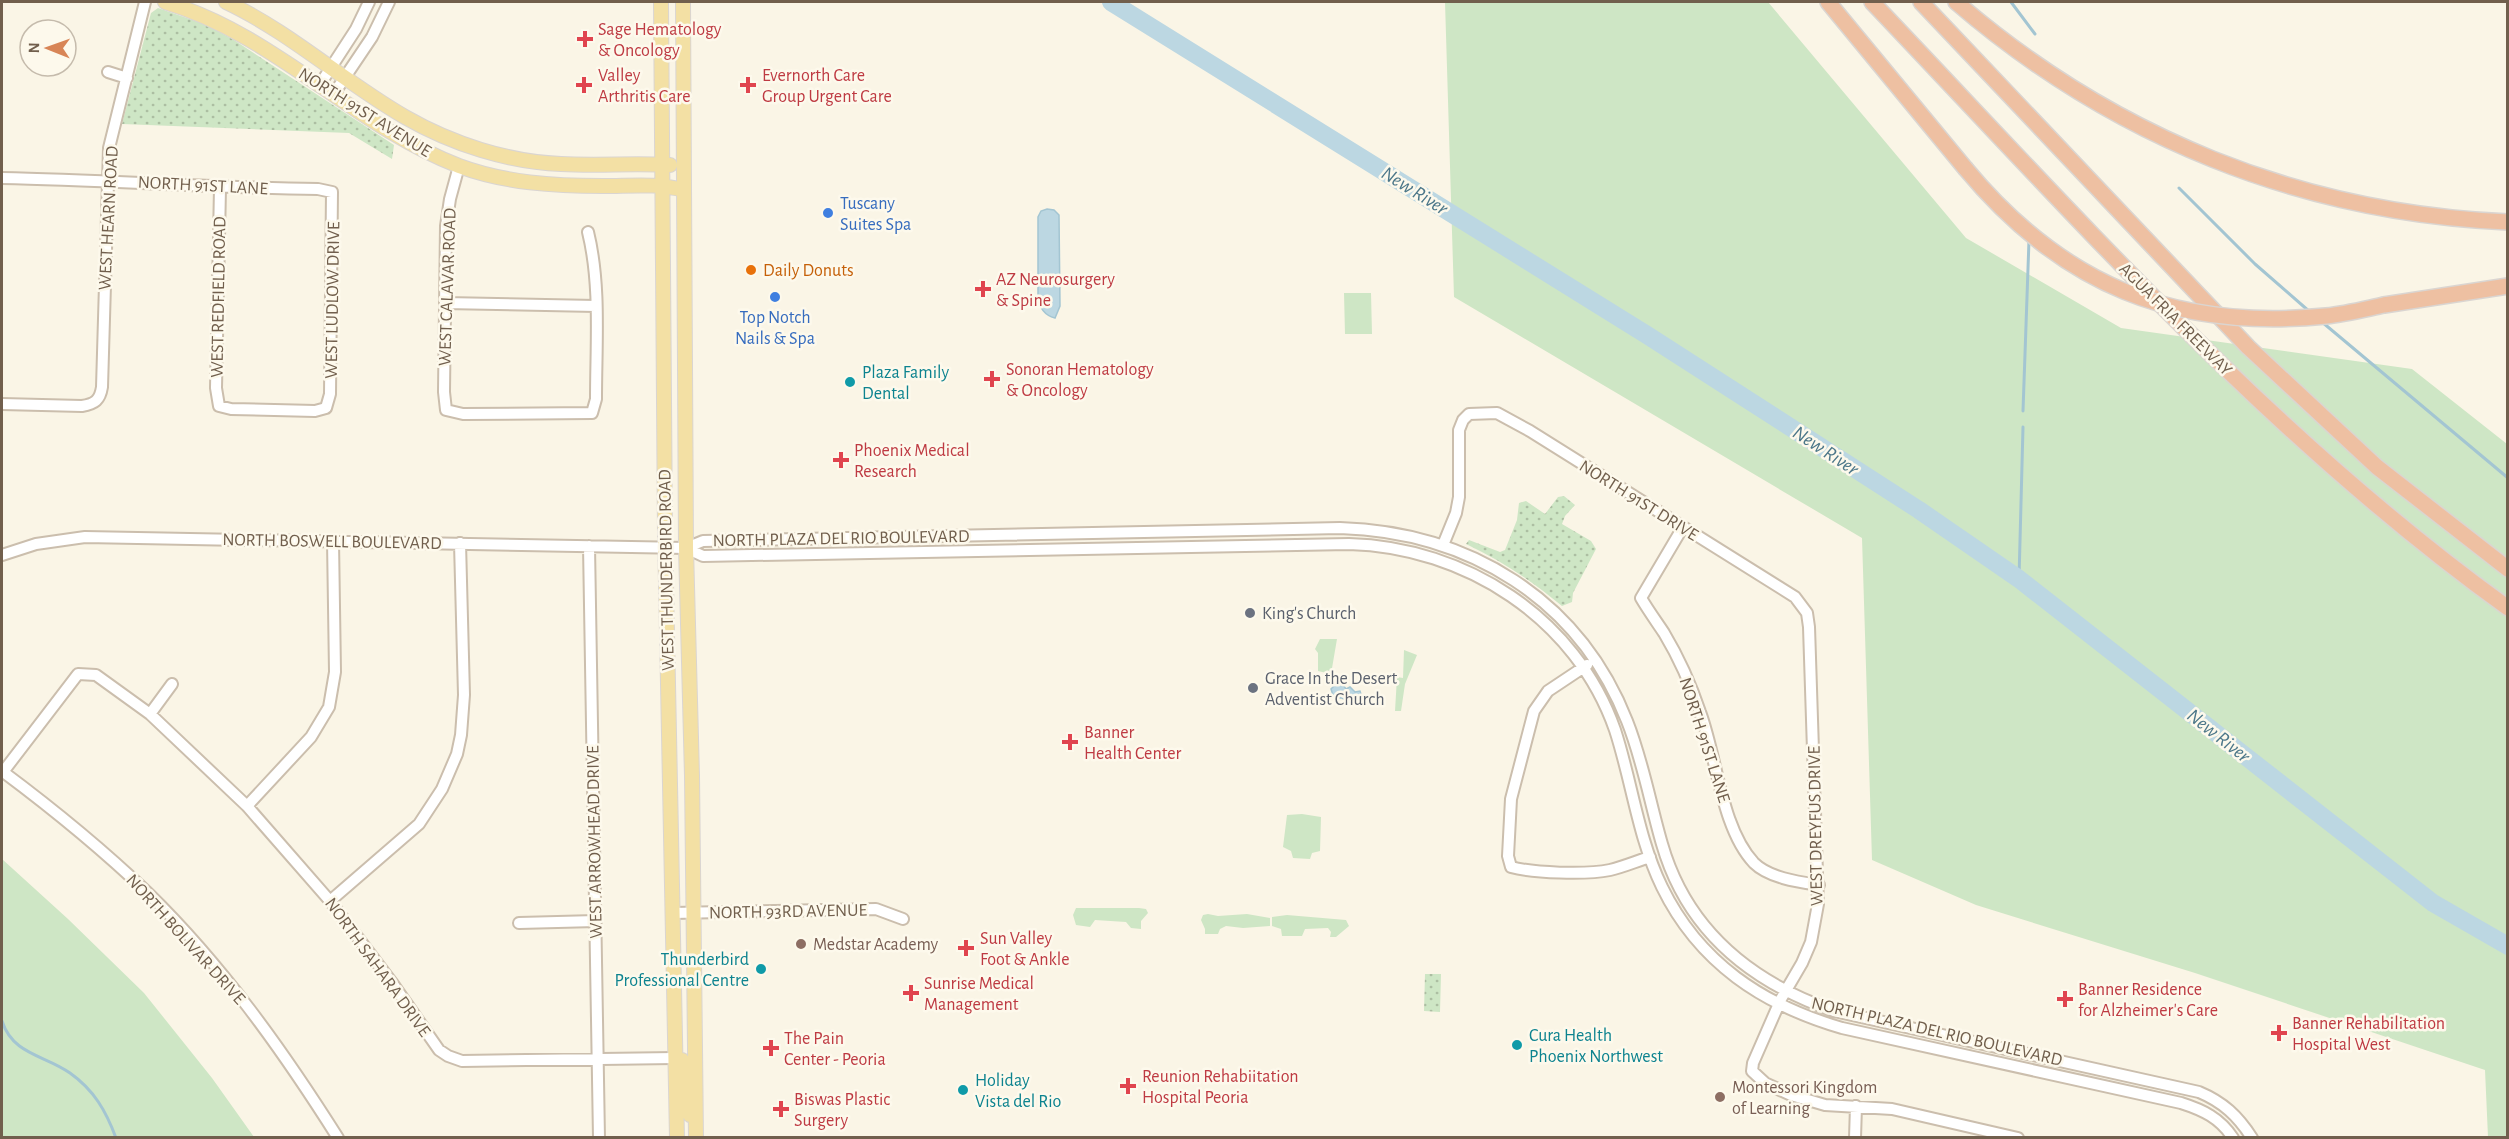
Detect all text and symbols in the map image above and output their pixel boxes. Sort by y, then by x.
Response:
north arrow [18,18,78,78]
place label: Sage Hematology & Oncology [598,21,722,60]
marker: Sage Hematology & Oncology [576,30,594,48]
text: N [26,42,42,53]
street label: NORTH 91ST AVENUE [295,65,434,161]
place label: Valley Arthritis Care [598,67,690,106]
place label: Evernorth Care Group Urgent Care [762,67,892,106]
marker: Valley Arthritis Care [575,76,593,94]
marker: Evernorth Care Group Urgent Care [739,76,757,94]
street label: WEST HEARN ROAD [96,145,122,291]
water label: New River [1378,163,1451,219]
street label: NORTH 91ST LANE [137,174,269,198]
place label: Tuscany Suites Spa [840,195,911,234]
marker: Tuscany Suites Spa [821,206,835,220]
street label: WEST CALAVAR ROAD [436,208,460,366]
street label: WEST REDFIELD ROAD [209,216,229,378]
street label: WEST LUDLOW DRIVE [323,221,343,379]
street label: AGUA FRIA FREEWAY [2115,260,2235,380]
place label: Daily Donuts [763,262,854,280]
marker: Daily Donuts [744,263,758,277]
place label: AZ Neurosurgery & Spine [996,271,1115,310]
marker: AZ Neurosurgery & Spine [974,280,992,298]
marker: Top Notch Nails & Spa [768,290,782,304]
place label: Top Notch Nails & Spa [735,309,815,348]
place label: Sonoran Hematology & Oncology [1006,361,1154,400]
place label: Plaza Family Dental [862,364,949,403]
marker: Sonoran Hematology & Oncology [983,370,1001,388]
marker: Plaza Family Dental [843,375,857,389]
water label: New River [1789,422,1862,480]
place label: Phoenix Medical Research [854,442,970,481]
marker: Phoenix Medical Research [832,451,850,469]
street label: NORTH 91ST DRIVE [1576,457,1701,545]
street label: WEST THUNDERBIRD ROAD [656,469,678,671]
street label: NORTH PLAZA DEL RIO BOULEVARD [712,528,970,550]
street label: NORTH BOSWELL BOULEVARD [222,531,442,553]
place label: King's Church [1262,605,1356,623]
marker: King's Church [1243,606,1257,620]
place label: Grace In the Desert Adventist Church [1265,670,1398,709]
street label: NORTH 91ST LANE [1675,676,1733,805]
marker: Grace In the Desert Adventist Church [1246,681,1260,695]
water label: New River [2183,705,2254,767]
place label: Banner Health Center [1084,724,1181,763]
marker: Banner Health Center [1061,733,1079,751]
street label: WEST ARROWHEAD DRIVE [584,745,606,939]
street label: WEST DREYFUS DRIVE [1806,745,1826,906]
street label: NORTH BOLIVAR DRIVE [122,871,248,1008]
street label: NORTH SAHARA DRIVE [321,895,434,1041]
street label: NORTH 93RD AVENUE [709,902,868,922]
place label: Sun Valley Foot & Ankle [980,930,1069,969]
place label: Medstar Academy [813,936,939,954]
marker: Medstar Academy [794,937,808,951]
marker: Sun Valley Foot & Ankle [957,939,975,957]
place label: Thunderbird Professional Centre [614,951,749,990]
marker: Thunderbird Professional Centre [754,962,768,976]
place label: Sunrise Medical Management [924,975,1034,1014]
place label: Banner Residence for Alzheimer's Care [2078,981,2218,1020]
marker: Sunrise Medical Management [902,984,920,1002]
marker: Banner Residence for Alzheimer's Care [2056,990,2074,1008]
street label: NORTH PLAZA DEL RIO BOULEVARD [1810,994,2064,1070]
place label: Banner Rehabilitation Hospital West [2292,1015,2445,1054]
marker: Banner Rehabilitation Hospital West [2270,1024,2288,1042]
place label: Cura Health Phoenix Northwest [1529,1027,1663,1066]
place label: The Pain Center - Peoria [784,1030,886,1069]
marker: Cura Health Phoenix Northwest [1510,1038,1524,1052]
marker: The Pain Center - Peoria [762,1039,780,1057]
place label: Reunion Rehabiitation Hospital Peoria [1142,1068,1299,1107]
place label: Holiday Vista del Rio [975,1072,1062,1111]
marker: Reunion Rehabiitation Hospital Peoria [1119,1077,1137,1095]
place label: Montessori Kingdom of Learning [1732,1079,1877,1118]
marker: Holiday Vista del Rio [956,1083,970,1097]
marker: Montessori Kingdom of Learning [1713,1090,1727,1104]
place label: Biswas Plastic Surgery [794,1091,890,1130]
marker: Biswas Plastic Surgery [772,1100,790,1118]

